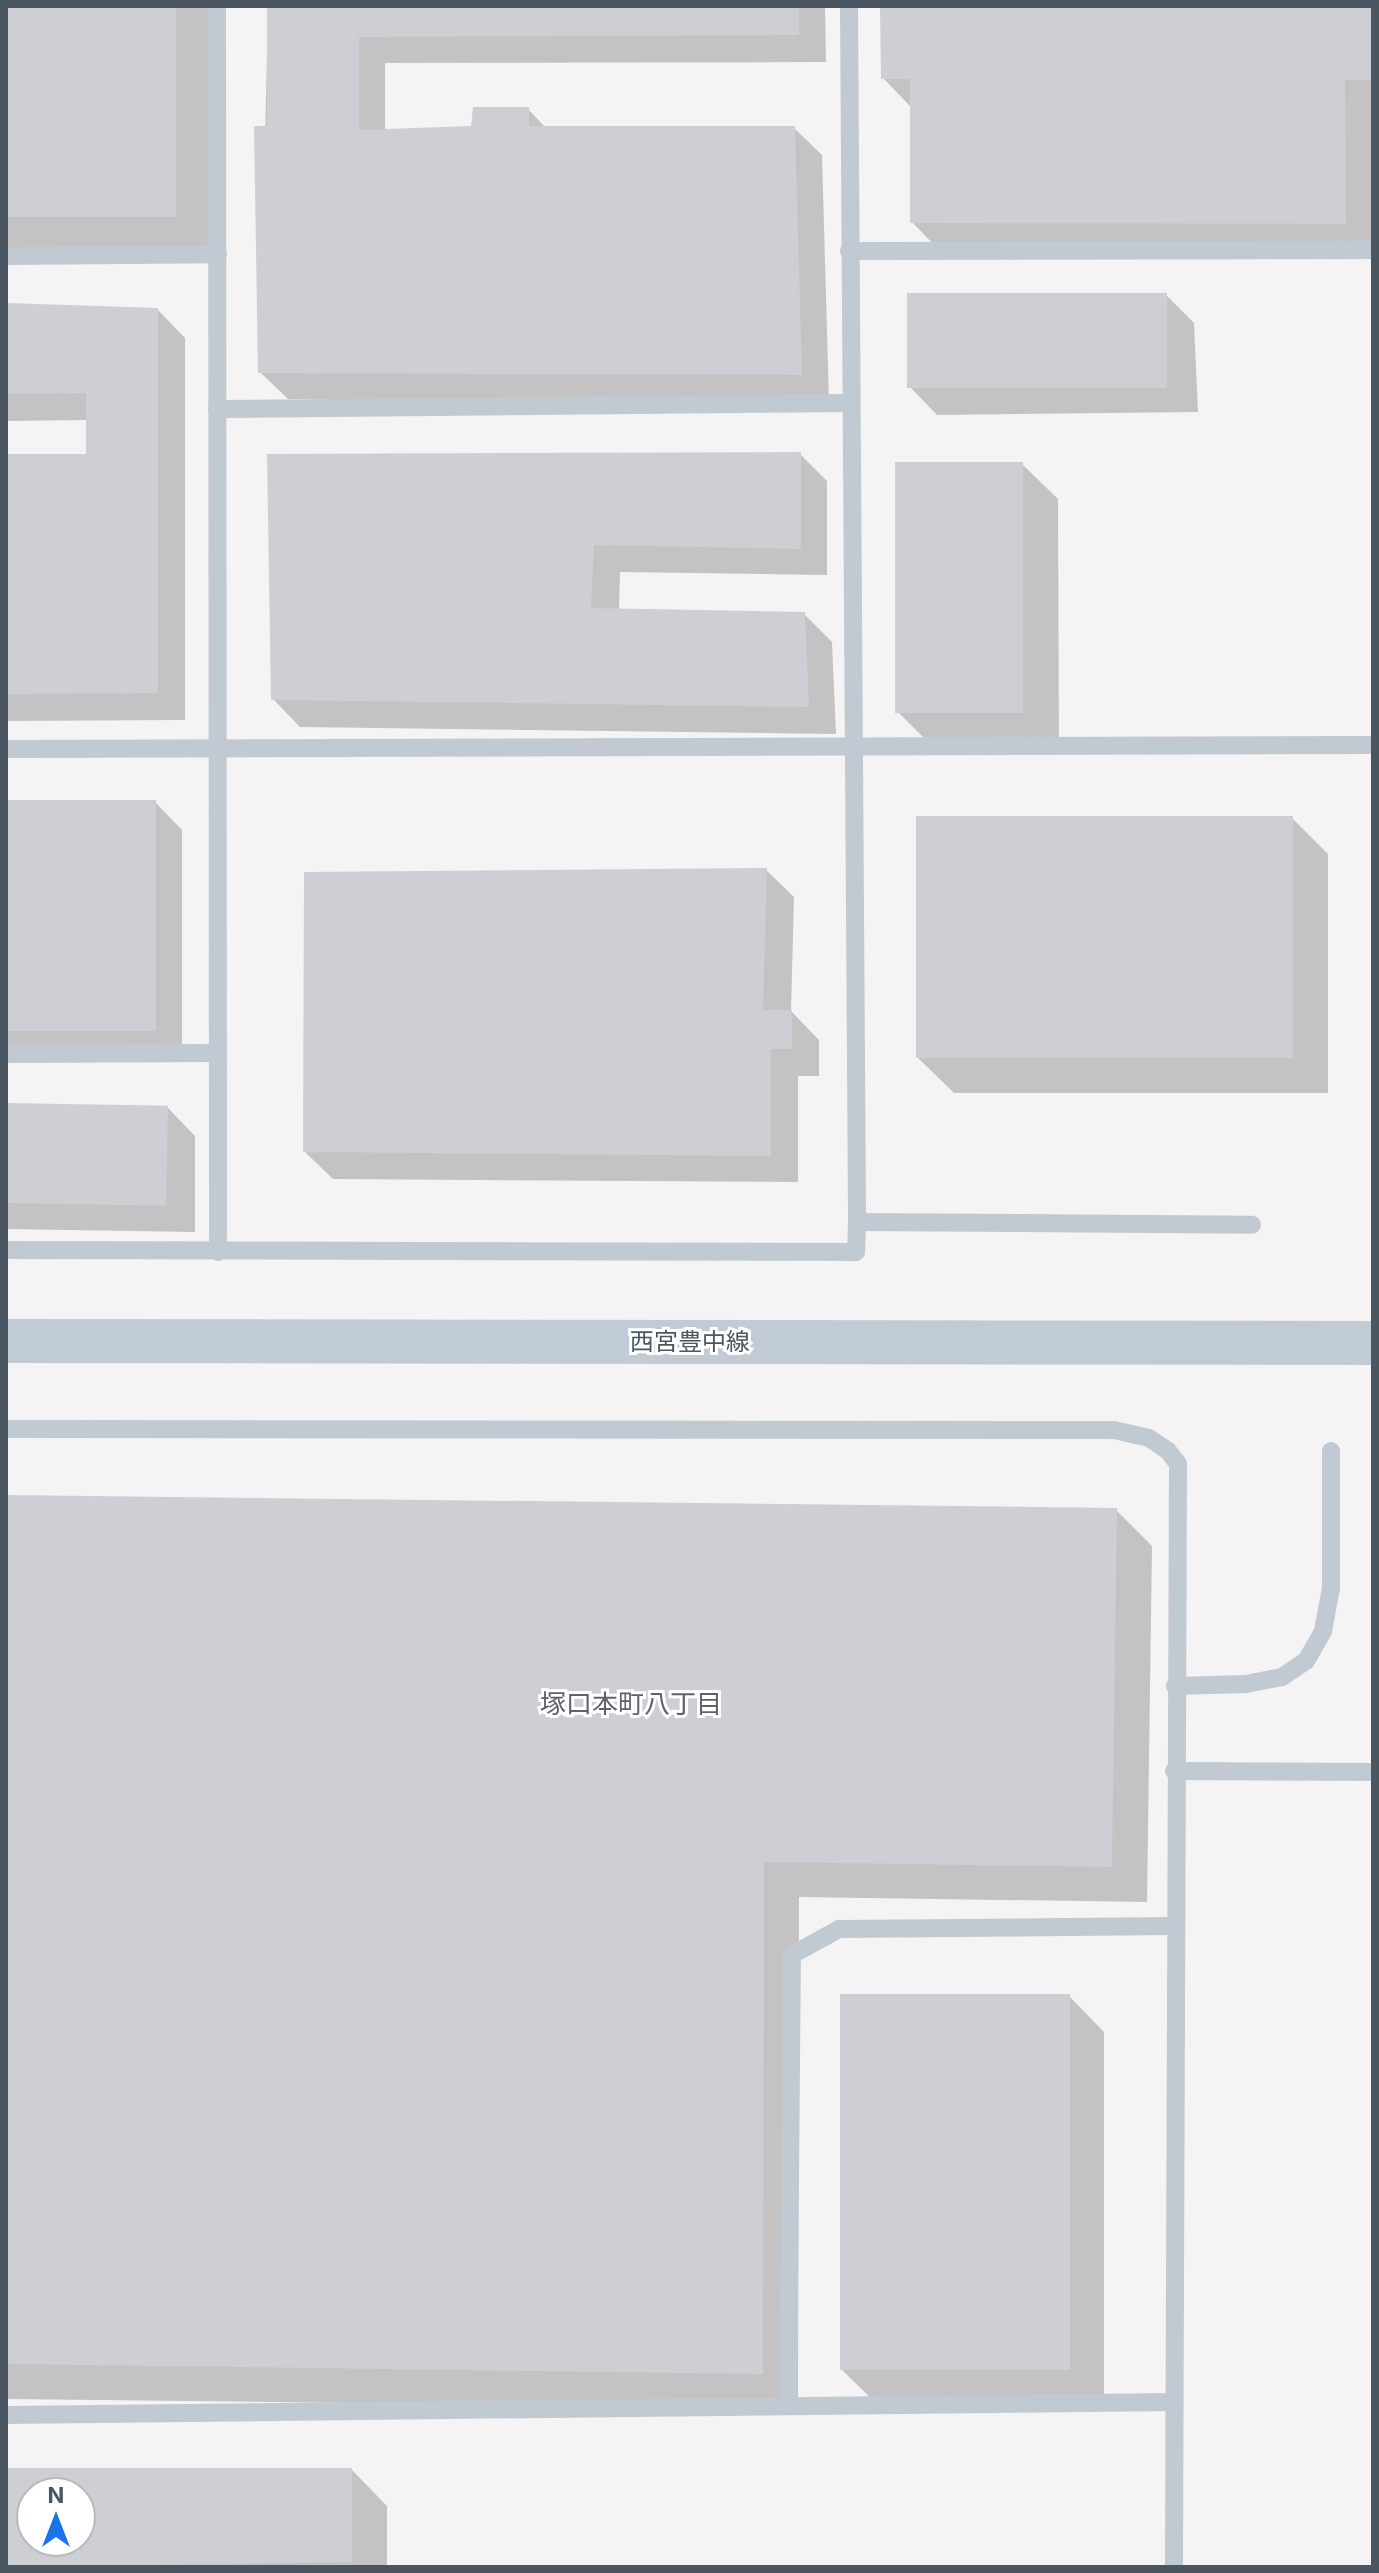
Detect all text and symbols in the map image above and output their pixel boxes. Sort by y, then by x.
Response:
street label: 西宮豊中線 [630,1328,750,1356]
district label: 塚口本町八丁目 [540,1688,722,1720]
north arrow [16,2477,96,2557]
text: N [48,2482,64,2508]

